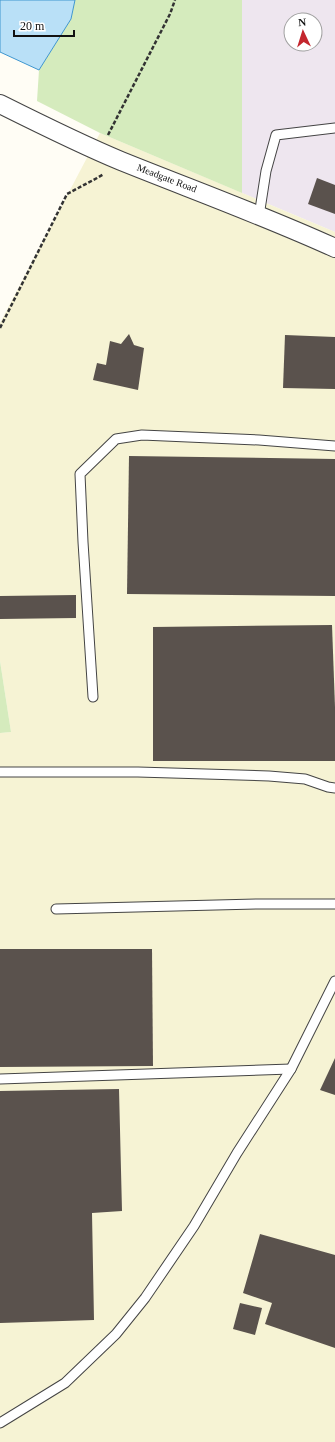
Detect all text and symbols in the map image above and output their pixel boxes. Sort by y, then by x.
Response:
scale bar [14,12,74,38]
north arrow [283,12,323,52]
text: N [298,16,307,28]
text: 20 m [20,19,45,33]
street label: Meadgate Road [136,162,198,194]

